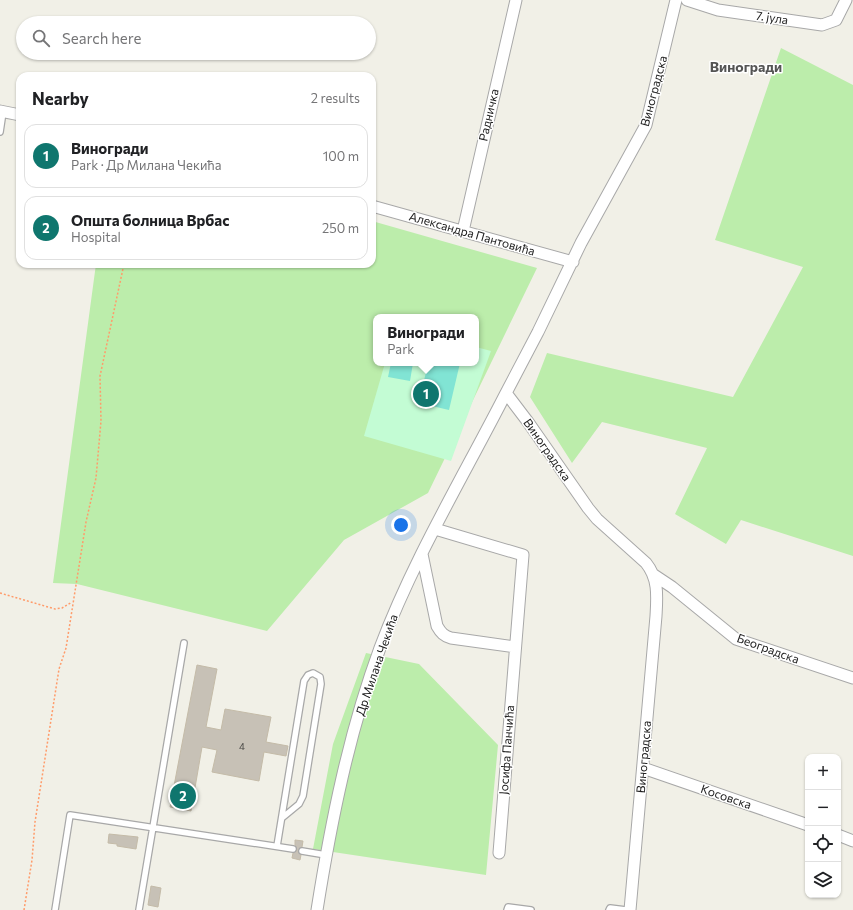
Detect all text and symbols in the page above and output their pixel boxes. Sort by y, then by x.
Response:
street label: 7. јула [755,8,789,26]
search box [16,16,376,60]
icon: search [30,27,52,49]
text: Search here [62,29,141,47]
street label: Виноградска [637,54,669,128]
district label: Виногради [710,58,782,75]
street label: Радничка [475,87,501,142]
text: Nearby [32,88,89,109]
text: 2 results [311,90,360,106]
text: Виногради [71,139,149,157]
text: 1 [43,148,49,164]
text: 100 m [323,148,359,164]
text: Park · Др Милана Чекића [71,157,222,173]
street label: Александра Пантовића [408,208,537,258]
text: Општа болница Врбас [71,211,229,229]
text: 2 [42,220,50,236]
text: 250 m [322,220,359,236]
text: Hospital [71,229,121,245]
popup [373,314,479,366]
text: Виногради [387,323,465,341]
text: Park [387,341,414,357]
pin: 1 [413,379,439,409]
street label: Виноградска [521,416,574,483]
your location [391,515,411,535]
street label: Др Милана Чекића [352,612,400,717]
street label: Београдска [735,630,801,666]
street label: Јосифа Панчића [496,705,517,795]
street label: Виноградска [633,720,653,794]
house number: 4 [239,740,245,752]
map controls [805,754,841,898]
button: + [805,754,841,790]
pin: 2 [170,781,196,811]
street label: Косовска [699,781,754,811]
button: − [805,790,841,826]
button: locate [805,826,841,862]
button: layers [805,862,841,898]

